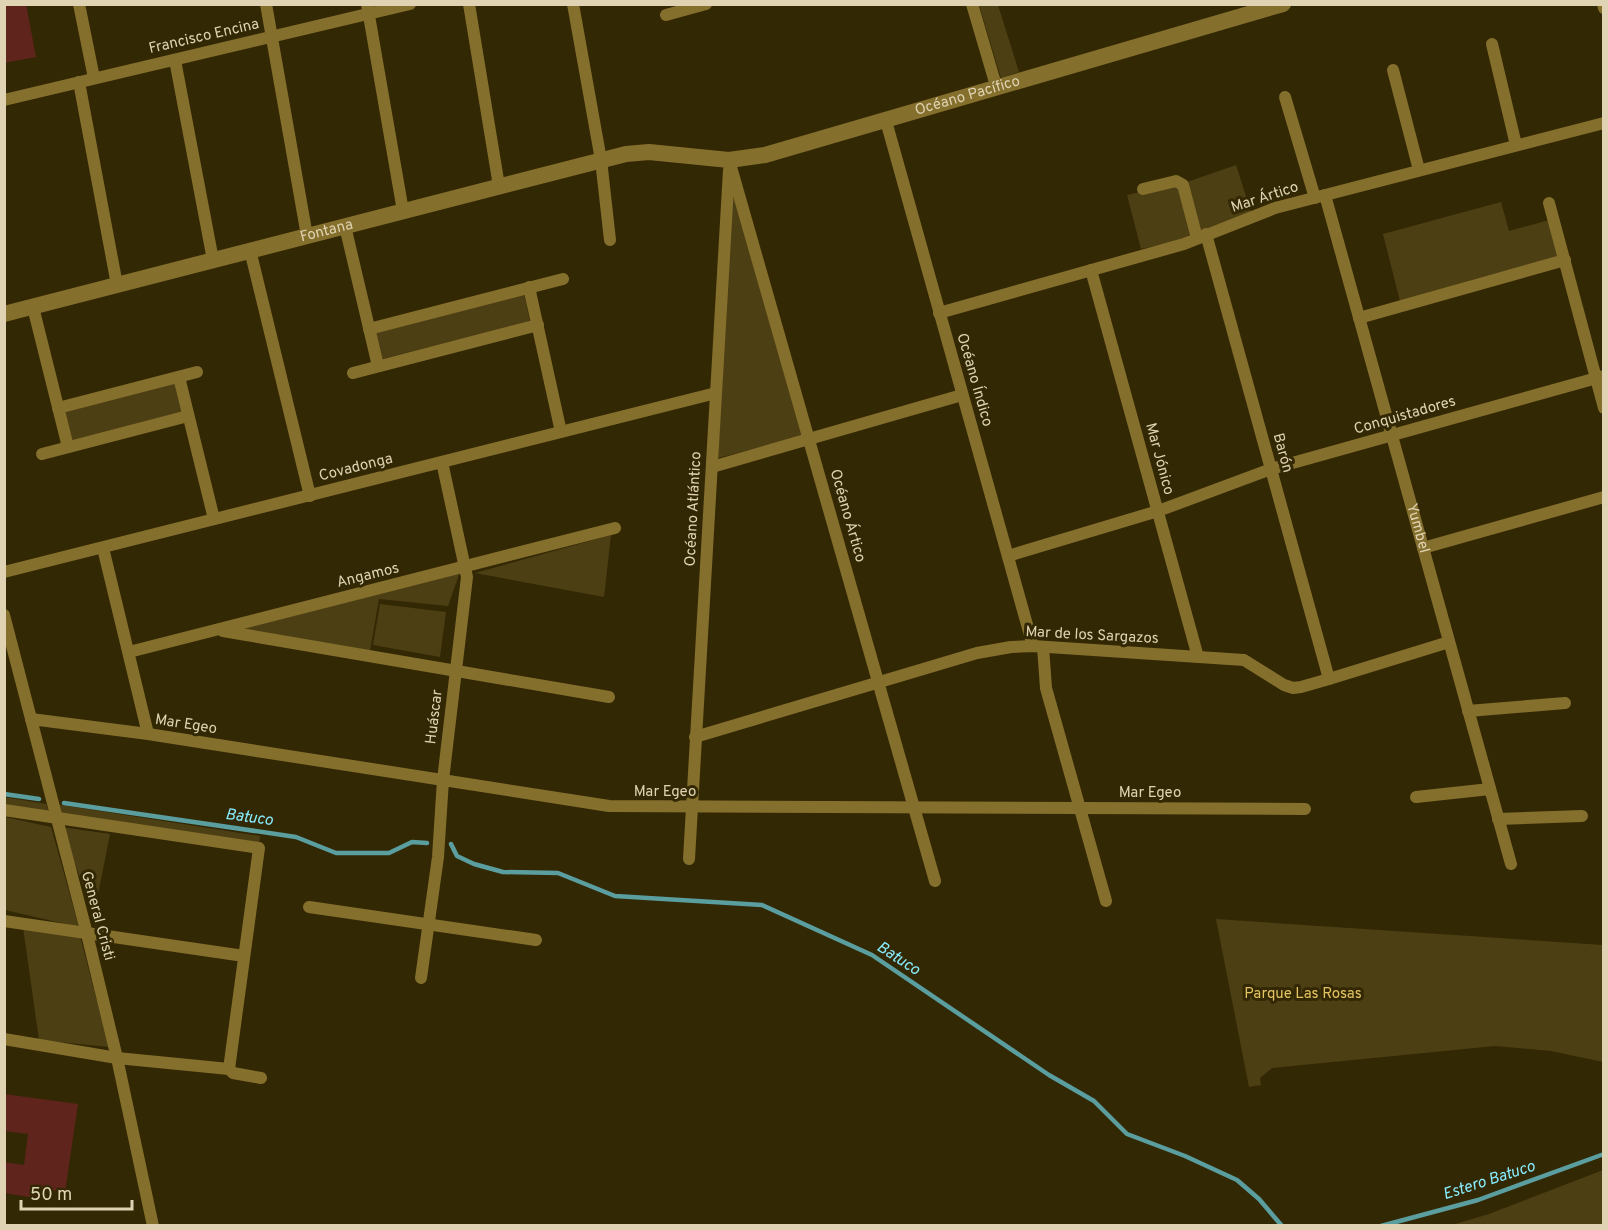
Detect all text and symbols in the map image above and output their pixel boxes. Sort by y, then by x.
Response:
street label: Francisco Encina [147,15,261,59]
street label: Océano Pacífico [913,72,1022,120]
street label: Mar Ártico [1229,177,1301,218]
street label: Fontana [298,215,355,247]
street label: Océano Índico [952,331,997,429]
street label: Conquistadores [1352,392,1458,440]
street label: Mar Jónico [1140,421,1178,497]
street label: Barón [1268,431,1296,475]
street label: Covadonga [317,450,395,486]
street label: Océano Atlántico [682,451,706,567]
street label: Océano Ártico [825,467,870,565]
street label: Yumbel [1402,501,1434,555]
street label: Angamos [335,559,401,593]
street label: Mar de los Sargazos [1025,623,1159,649]
street label: Huáscar [422,688,448,745]
street label: Mar Egeo [154,711,218,739]
street label: Mar Egeo [634,783,696,802]
street label: Mar Egeo [1119,784,1181,803]
water label: Batuco [224,805,275,831]
street label: General Cristi [76,869,118,963]
water label: Batuco [872,938,924,981]
park label: Parque Las Rosas [1244,985,1362,1004]
water label: Estero Batuco [1440,1157,1538,1205]
scale bar [21,1173,132,1211]
text: 50 m [30,1184,72,1207]

